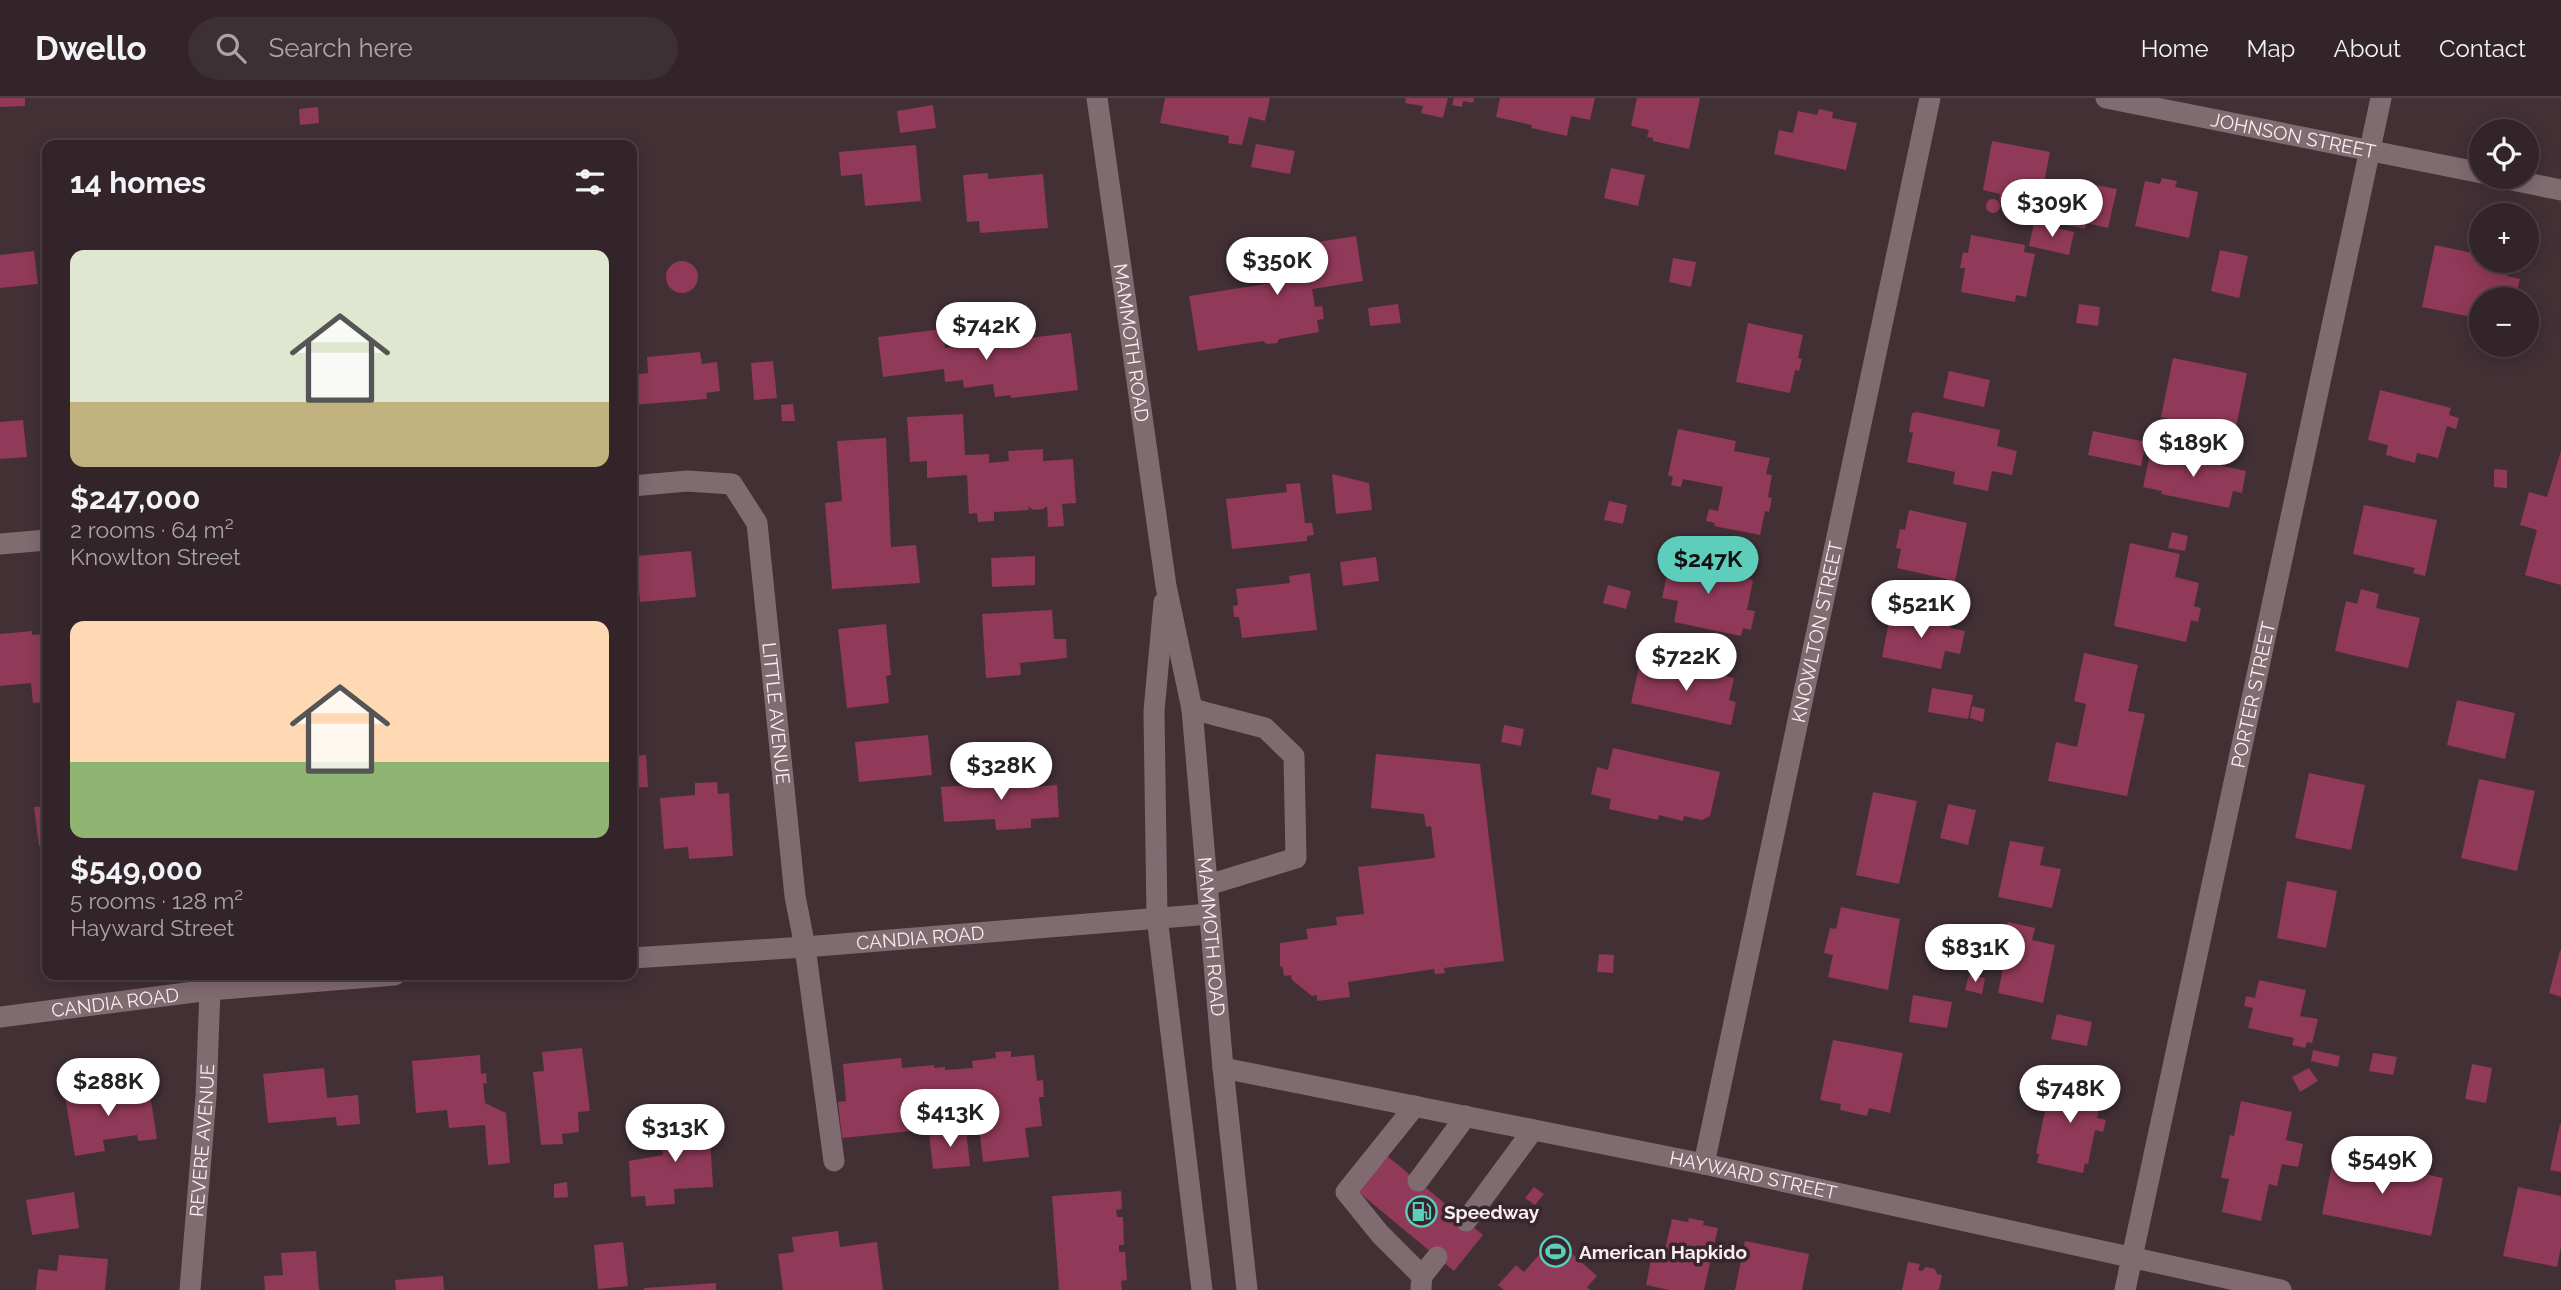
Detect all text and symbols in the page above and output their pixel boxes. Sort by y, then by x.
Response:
search box [188,17,678,80]
text: Dwello [35,29,146,68]
icon: search [212,29,250,67]
text: Search here [268,33,413,63]
text: Home [2141,34,2209,63]
text: Map [2247,34,2295,63]
text: About [2333,34,2401,63]
text: Contact [2439,34,2526,63]
street label: JOHNSON STREET [2209,108,2378,163]
map controls [2469,119,2539,357]
button: locate [2469,119,2539,189]
icon: filters [571,163,609,201]
text: 14 homes [70,165,206,200]
pin: $309K [2003,180,2101,239]
text: $309K [2017,188,2087,215]
button: + [2469,203,2539,273]
pin: $350K [1228,238,1326,297]
text: $350K [1242,246,1312,273]
street label: MAMMOTH ROAD [1110,262,1154,423]
button: − [2469,287,2539,357]
icon: home [277,295,403,421]
pin: $742K [937,302,1035,362]
text: $742K [952,311,1020,338]
pin: $189K [2144,420,2242,479]
text: $189K [2159,428,2227,455]
text: $247,000 [70,481,200,516]
text: 2 rooms · 64 m² [70,516,234,543]
pin: $247K [1659,536,1757,596]
street label: KNOWLTON STREET [1787,539,1847,724]
text: Knowlton Street [70,543,241,570]
text: $247K [1674,545,1742,572]
pin: $521K [1872,580,1970,640]
text: $521K [1887,589,1955,616]
street label: PORTER STREET [2226,619,2279,770]
pin: $722K [1637,634,1735,693]
street label: LITTLE AVENUE [758,641,795,785]
text: $722K [1652,642,1720,669]
icon: home [277,666,403,792]
pin: $328K [952,742,1050,802]
text: $328K [966,751,1036,778]
text: $549,000 [70,852,203,887]
street label: MAMMOTH ROAD [1194,856,1229,1017]
text: 5 rooms · 128 m² [70,887,243,914]
text: Hayward Street [70,914,234,941]
street label: CANDIA ROAD [855,921,985,954]
pin: $831K [1926,924,2024,984]
text: $831K [1941,933,2009,960]
street label: CANDIA ROAD [50,983,180,1021]
pin: $288K [59,1058,157,1118]
street label: REVERE AVENUE [185,1063,218,1218]
pin: $748K [2021,1066,2119,1125]
text: $288K [73,1067,143,1094]
text: $748K [2035,1074,2105,1101]
pin: $413K [901,1090,999,1149]
text: $413K [916,1098,984,1125]
pin: $313K [626,1104,724,1164]
text: $313K [642,1113,708,1140]
pin: $549K [2333,1136,2431,1196]
text: $549K [2347,1145,2417,1172]
street label: HAYWARD STREET [1668,1146,1839,1204]
fuel station icon: Speedway [1404,1195,1438,1229]
place label: Speedway [1444,1201,1540,1223]
sports icon: American Hapkido [1539,1235,1573,1269]
place label: American Hapkido [1579,1241,1747,1263]

